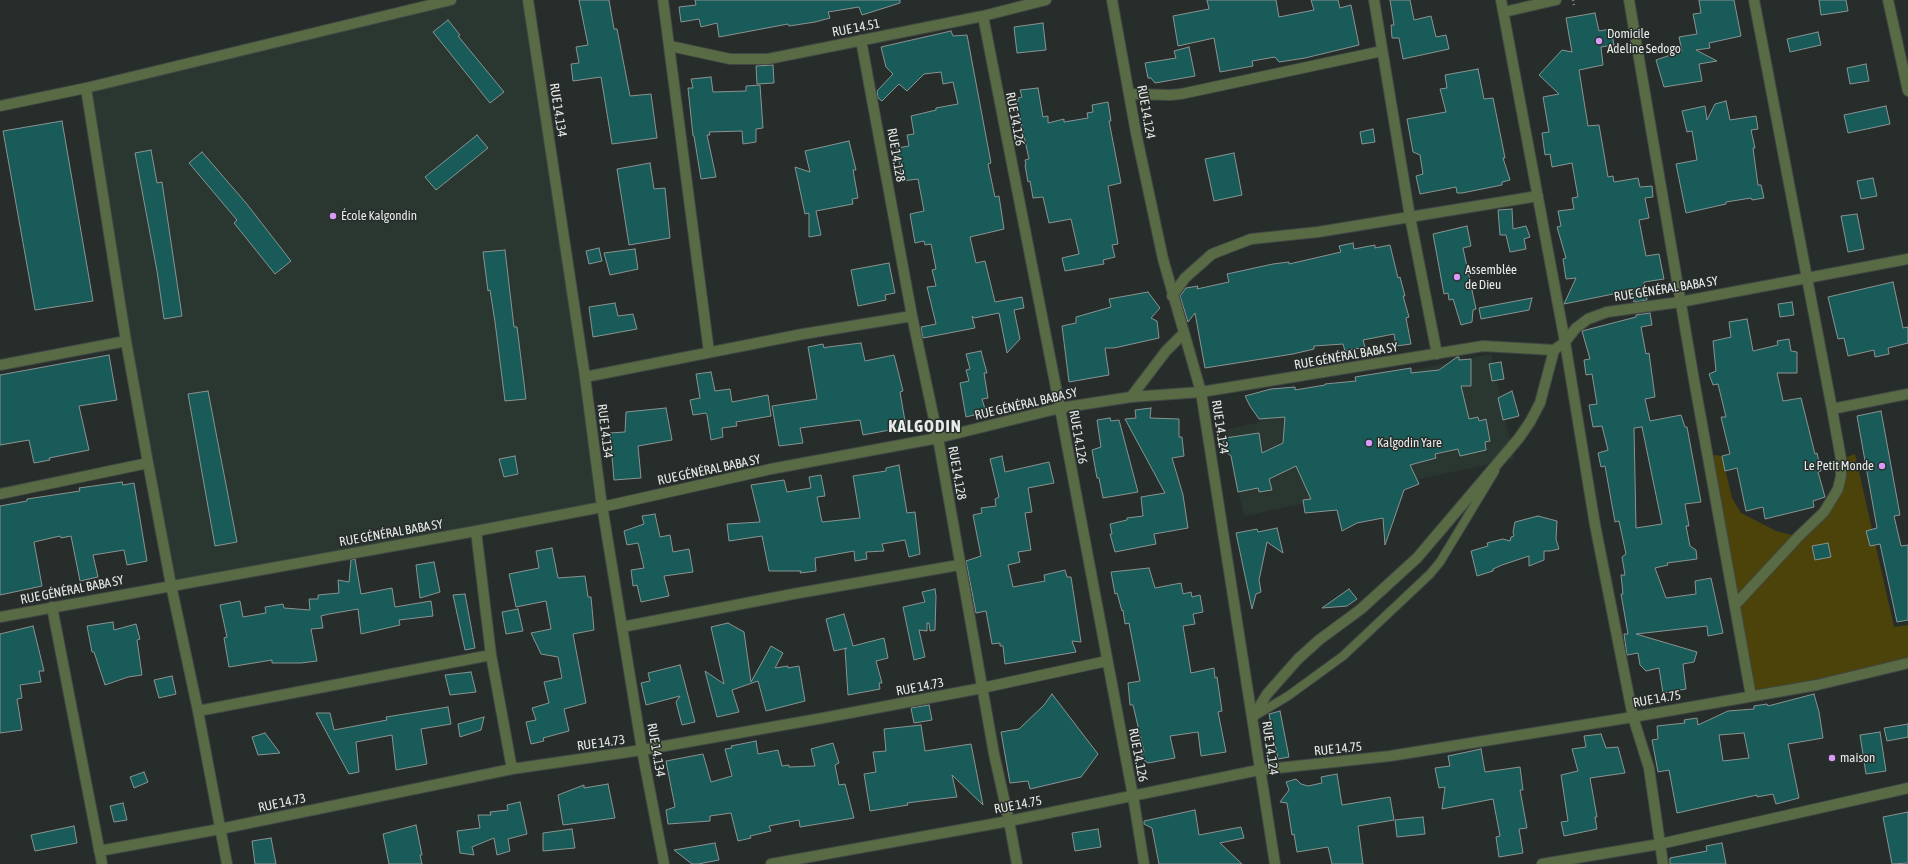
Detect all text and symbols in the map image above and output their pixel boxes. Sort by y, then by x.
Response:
street label: RUE 14.51 [831,16,881,40]
place label: Domicile Adeline Sedogo [1607,26,1681,57]
marker: Domicile Adeline Sedogo [1594,36,1604,46]
street label: RUE 14.134 [546,82,570,138]
street label: RUE 14.124 [1134,84,1158,140]
street label: RUE 14.126 [1002,91,1028,147]
street label: RUE 14.128 [884,127,908,183]
place label: École Kalgondin [341,208,417,224]
marker: École Kalgondin [328,211,338,221]
place label: Assemblée de Dieu [1465,262,1517,293]
marker: Assemblée de Dieu [1452,272,1462,282]
street label: RUE GÉNÉRAL BABA SY [1613,273,1719,305]
street label: RUE GÉNÉRAL BABA SY [1293,339,1399,373]
street label: RUE GÉNÉRAL BABA SY [973,385,1079,423]
street label: RUE 14.124 [1208,399,1232,455]
street label: RUE 14.134 [594,403,616,459]
street label: RUE 14.126 [1066,409,1090,465]
district label: KALGODIN [888,417,962,437]
place label: Kalgodin Yare [1377,435,1442,451]
marker: Kalgodin Yare [1364,438,1374,448]
street label: RUE 14.128 [945,445,969,501]
street label: RUE GÉNÉRAL BABA SY [656,451,762,489]
place label: Le Petit Monde [1804,458,1874,474]
marker: Le Petit Monde [1877,461,1887,471]
street label: RUE GÉNÉRAL BABA SY [338,516,444,550]
street label: RUE GÉNÉRAL BABA SY [19,572,125,608]
street label: RUE 14.73 [895,675,945,699]
street label: RUE 14.75 [1632,687,1682,711]
street label: RUE 14.124 [1258,720,1282,776]
street label: RUE 14.134 [644,722,668,778]
street label: RUE 14.126 [1125,727,1151,783]
street label: RUE 14.73 [576,732,626,754]
street label: RUE 14.75 [1313,739,1363,759]
place label: maison [1840,750,1875,766]
marker: maison [1827,753,1837,763]
street label: RUE 14.73 [257,790,307,816]
street label: RUE 14.75 [993,793,1043,817]

